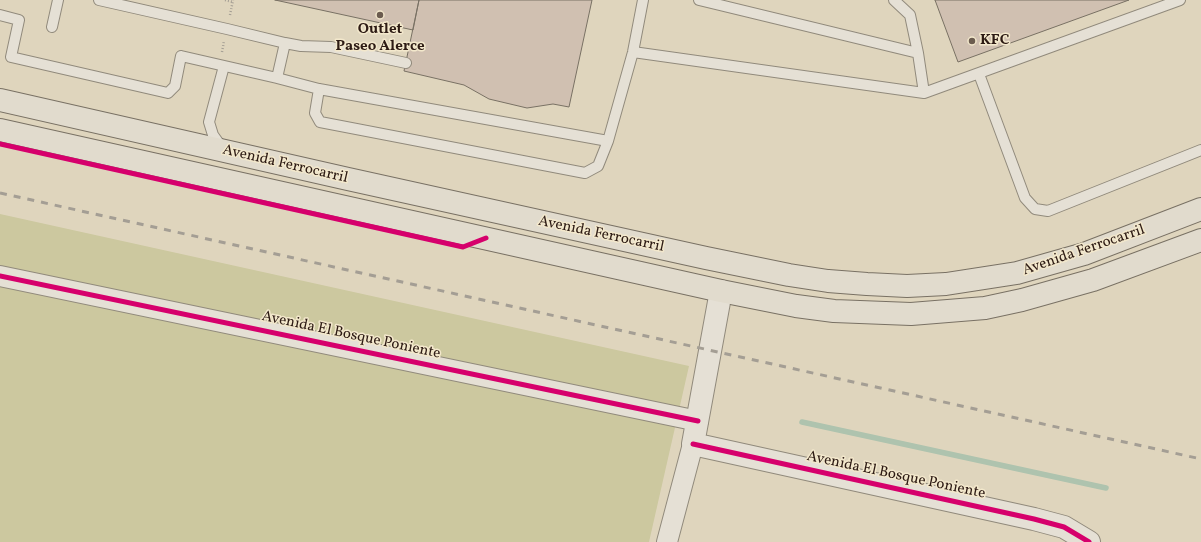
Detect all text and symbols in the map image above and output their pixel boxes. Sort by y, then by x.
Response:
marker: Outlet Paseo Alerce [375,10,385,20]
place label: Outlet Paseo Alerce [335,21,425,56]
place label: KFC [980,32,1009,50]
marker: KFC [967,36,977,46]
street label: Avenida Ferrocarril [221,142,349,188]
street label: Avenida Ferrocarril [537,213,665,257]
street label: Avenida Ferrocarril [1021,222,1147,280]
street label: Avenida El Bosque Poniente [260,308,442,364]
street label: Avenida El Bosque Poniente [805,448,987,504]

